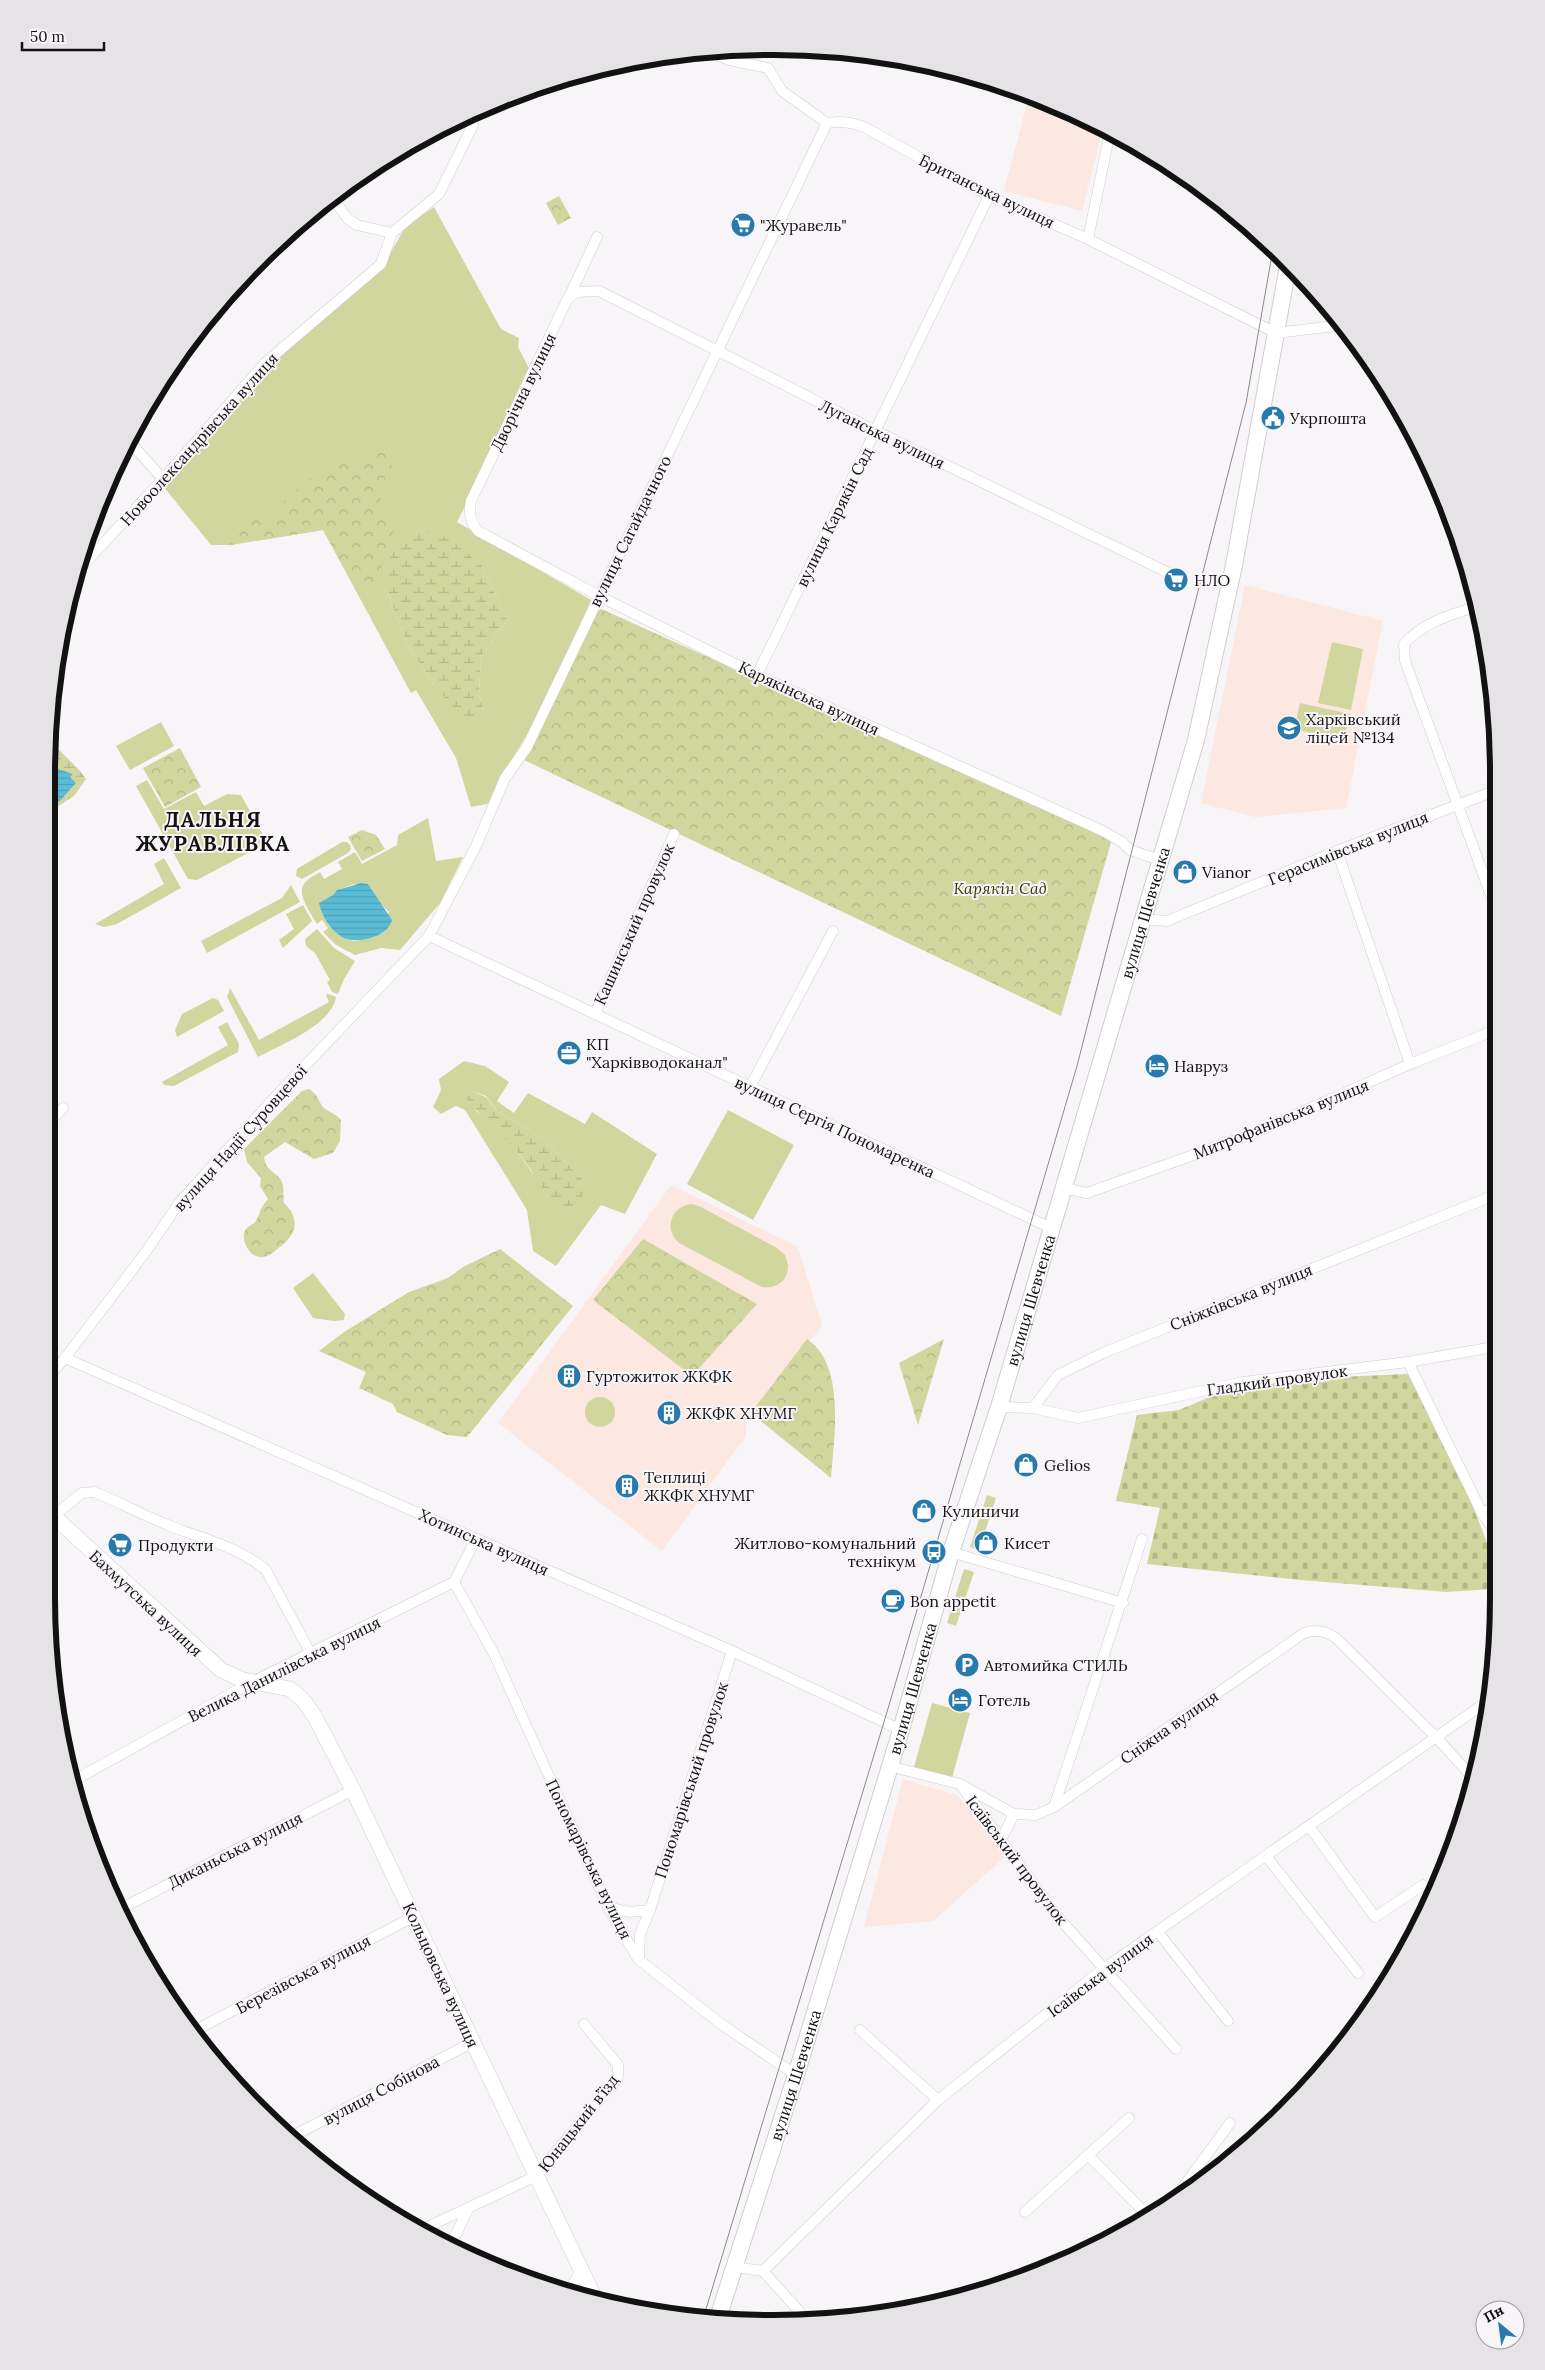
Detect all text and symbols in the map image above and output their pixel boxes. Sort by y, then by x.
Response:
scale bar [22,20,105,52]
text: 50 m [30,27,65,46]
street label: Британська вулиця [916,150,1058,232]
supermarket icon: "Журавель" [730,212,756,238]
place label: "Журавель" [760,215,847,235]
street label: Дворічна вулиця [486,330,560,454]
street label: Новоолександрівська вулиця [116,348,282,530]
street label: Луганська вулиця [816,395,948,473]
public building icon: Укрпошта [1260,405,1286,431]
place label: Укрпошта [1289,408,1367,428]
street label: вулиця Карякін Сад [792,444,877,590]
street label: вулиця Сагайдачного [585,452,675,610]
supermarket icon: НЛО [1163,567,1189,593]
place label: НЛО [1194,570,1230,590]
street label: Карякінська вулиця [735,657,883,739]
place label: Харківський ліцей №134 [1306,709,1401,747]
school or university icon: Харківський ліцей №134 [1276,715,1302,741]
district label: ДАЛЬНЯ ЖУРАВЛІВКА [136,806,290,857]
street label: Герасимівська вулиця [1265,807,1431,889]
street label: Кашинський провулок [589,840,679,1008]
street label: вулиця Шевченка [1116,845,1174,981]
shop icon: Vianor [1172,859,1198,885]
place label: Vianor [1201,862,1251,882]
park label: Карякін Сад [953,878,1047,898]
place label: КП "Харківводоканал" [586,1034,728,1072]
office icon: КП "Харківводоканал" [556,1040,582,1066]
hotel icon: Навруз [1144,1053,1170,1079]
place label: Навруз [1174,1056,1228,1076]
street label: вулиця Надії Суровцевої [169,1060,311,1215]
street label: вулиця Сергія Пономаренка [732,1072,938,1182]
street label: Митрофанівська вулиця [1190,1075,1372,1163]
street label: вулиця Шевченка [1002,1232,1059,1368]
street label: Сніжківська вулиця [1167,1259,1315,1335]
street label: Гладкий провулок [1205,1360,1349,1400]
building icon: Гуртожиток ЖКФК [556,1363,582,1389]
place label: Гуртожиток ЖКФК [586,1366,732,1386]
building icon: ЖКФК ХНУМГ [656,1400,682,1426]
place label: ЖКФК ХНУМГ [686,1403,796,1423]
shop icon: Gelios [1013,1452,1039,1478]
place label: Gelios [1044,1455,1090,1475]
place label: Теплиці ЖКФК ХНУМГ [644,1467,754,1505]
building icon: Теплиці ЖКФК ХНУМГ [614,1473,640,1499]
shop icon: Кулиничи [911,1498,937,1524]
place label: Кулиничи [942,1501,1019,1521]
street label: Хотинська вулиця [416,1504,552,1580]
shop icon: Кисет [973,1530,999,1556]
supermarket icon: Продукти [107,1532,133,1558]
place label: Житлово-комунальний технікум [734,1533,916,1571]
place label: Кисет [1004,1533,1050,1553]
place label: Продукти [138,1535,214,1555]
bus stop icon: Житлово-комунальний технікум [921,1539,947,1565]
street label: Бахмутська вулиця [85,1545,207,1661]
cafe icon: Bon appetit [880,1588,906,1614]
place label: Bon appetit [910,1591,997,1611]
street label: Велика Данилівська вулиця [184,1612,384,1726]
street label: вулиця Шевченка [884,1620,941,1757]
parking icon: Автомийка СТИЛЬ [954,1652,980,1678]
place label: Автомийка СТИЛЬ [983,1655,1128,1675]
street label: Пономарівський провулок [650,1679,732,1881]
street label: Сніжна вулиця [1116,1686,1222,1768]
hotel icon: Готель [947,1687,973,1713]
place label: Готель [978,1690,1030,1710]
street label: Пономарівська вулиця [542,1776,636,1942]
street label: Ісаївський провулок [962,1791,1072,1929]
street label: Диканьська вулиця [164,1807,306,1893]
street label: Кольцовська вулиця [399,1899,483,2051]
street label: Ісаївська вулиця [1043,1929,1157,2021]
street label: Березівська вулиця [232,1930,374,2018]
street label: вулиця Шевченка [766,2007,825,2143]
street label: вулиця Собінова [320,2051,442,2129]
street label: Юнацький в’їзд [534,2070,623,2176]
north arrow [1475,2300,1525,2350]
text: Пн [1480,2301,1507,2326]

